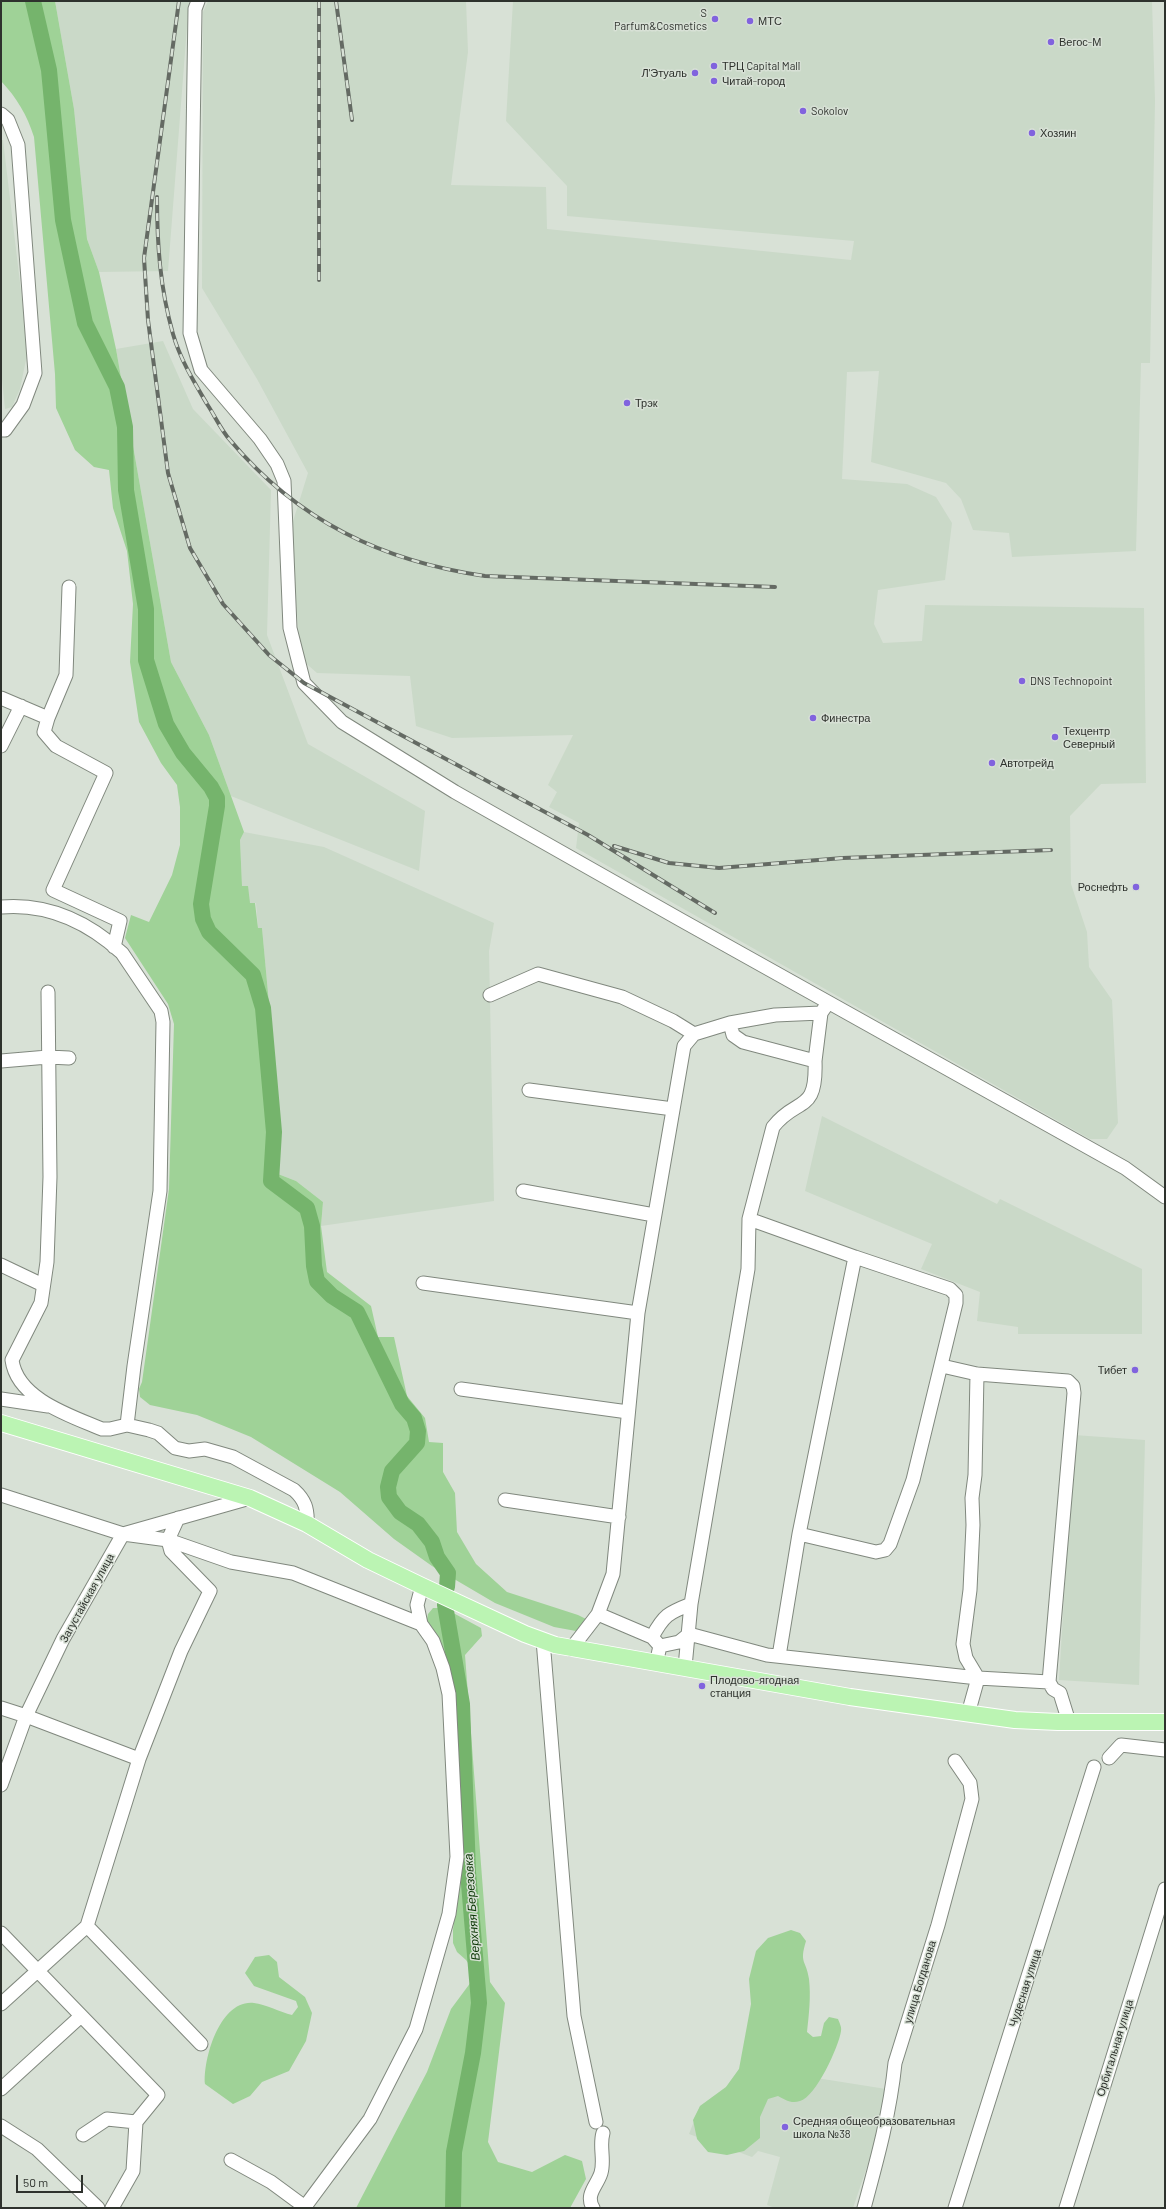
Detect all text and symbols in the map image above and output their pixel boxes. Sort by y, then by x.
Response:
place label: S Parfum&Cosmetics [614,6,707,32]
marker: S Parfum&Cosmetics [710,14,720,24]
place label: МТС [758,14,782,28]
marker: МТС [745,16,755,26]
place label: Вегос-М [1059,35,1101,49]
marker: Вегос-М [1046,37,1056,47]
place label: ТРЦ Capital Mall [722,59,800,73]
marker: ТРЦ Capital Mall [709,61,719,71]
place label: Л'Этуаль [642,66,687,80]
marker: Л'Этуаль [690,68,700,78]
place label: Читай-город [722,74,785,88]
marker: Читай-город [709,76,719,86]
place label: Sokolov [811,104,848,118]
marker: Sokolov [798,106,808,116]
place label: Хозяин [1040,126,1076,140]
marker: Хозяин [1027,128,1037,138]
place label: Трэк [635,396,658,410]
marker: Трэк [622,398,632,408]
place label: DNS Technopoint [1030,674,1112,688]
marker: DNS Technopoint [1017,676,1027,686]
place label: Финестра [821,711,870,725]
marker: Финестра [808,713,818,723]
place label: Техцентр Северный [1063,724,1115,750]
marker: Техцентр Северный [1050,732,1060,742]
place label: Автотрейд [1000,756,1054,770]
marker: Автотрейд [987,758,997,768]
place label: Роснефть [1078,880,1128,894]
marker: Роснефть [1131,882,1141,892]
place label: Тибет [1098,1363,1127,1377]
marker: Тибет [1130,1365,1140,1375]
street label: Загустайская улица [57,1551,117,1645]
place label: Плодово-ягодная станция [710,1673,799,1699]
marker: Плодово-ягодная станция [697,1681,707,1691]
water label: Верхняя Березовка [461,1853,483,1961]
street label: улица Богданова [901,1939,939,2025]
street label: Чудесная улица [1006,1947,1044,2029]
street label: Орбитальная улица [1094,1998,1136,2098]
place label: Средняя общеобразовательная школа №38 [793,2114,955,2140]
marker: Средняя общеобразовательная школа №38 [780,2122,790,2132]
scale bar [18,2167,85,2193]
text: 50 m [23,2175,48,2189]

